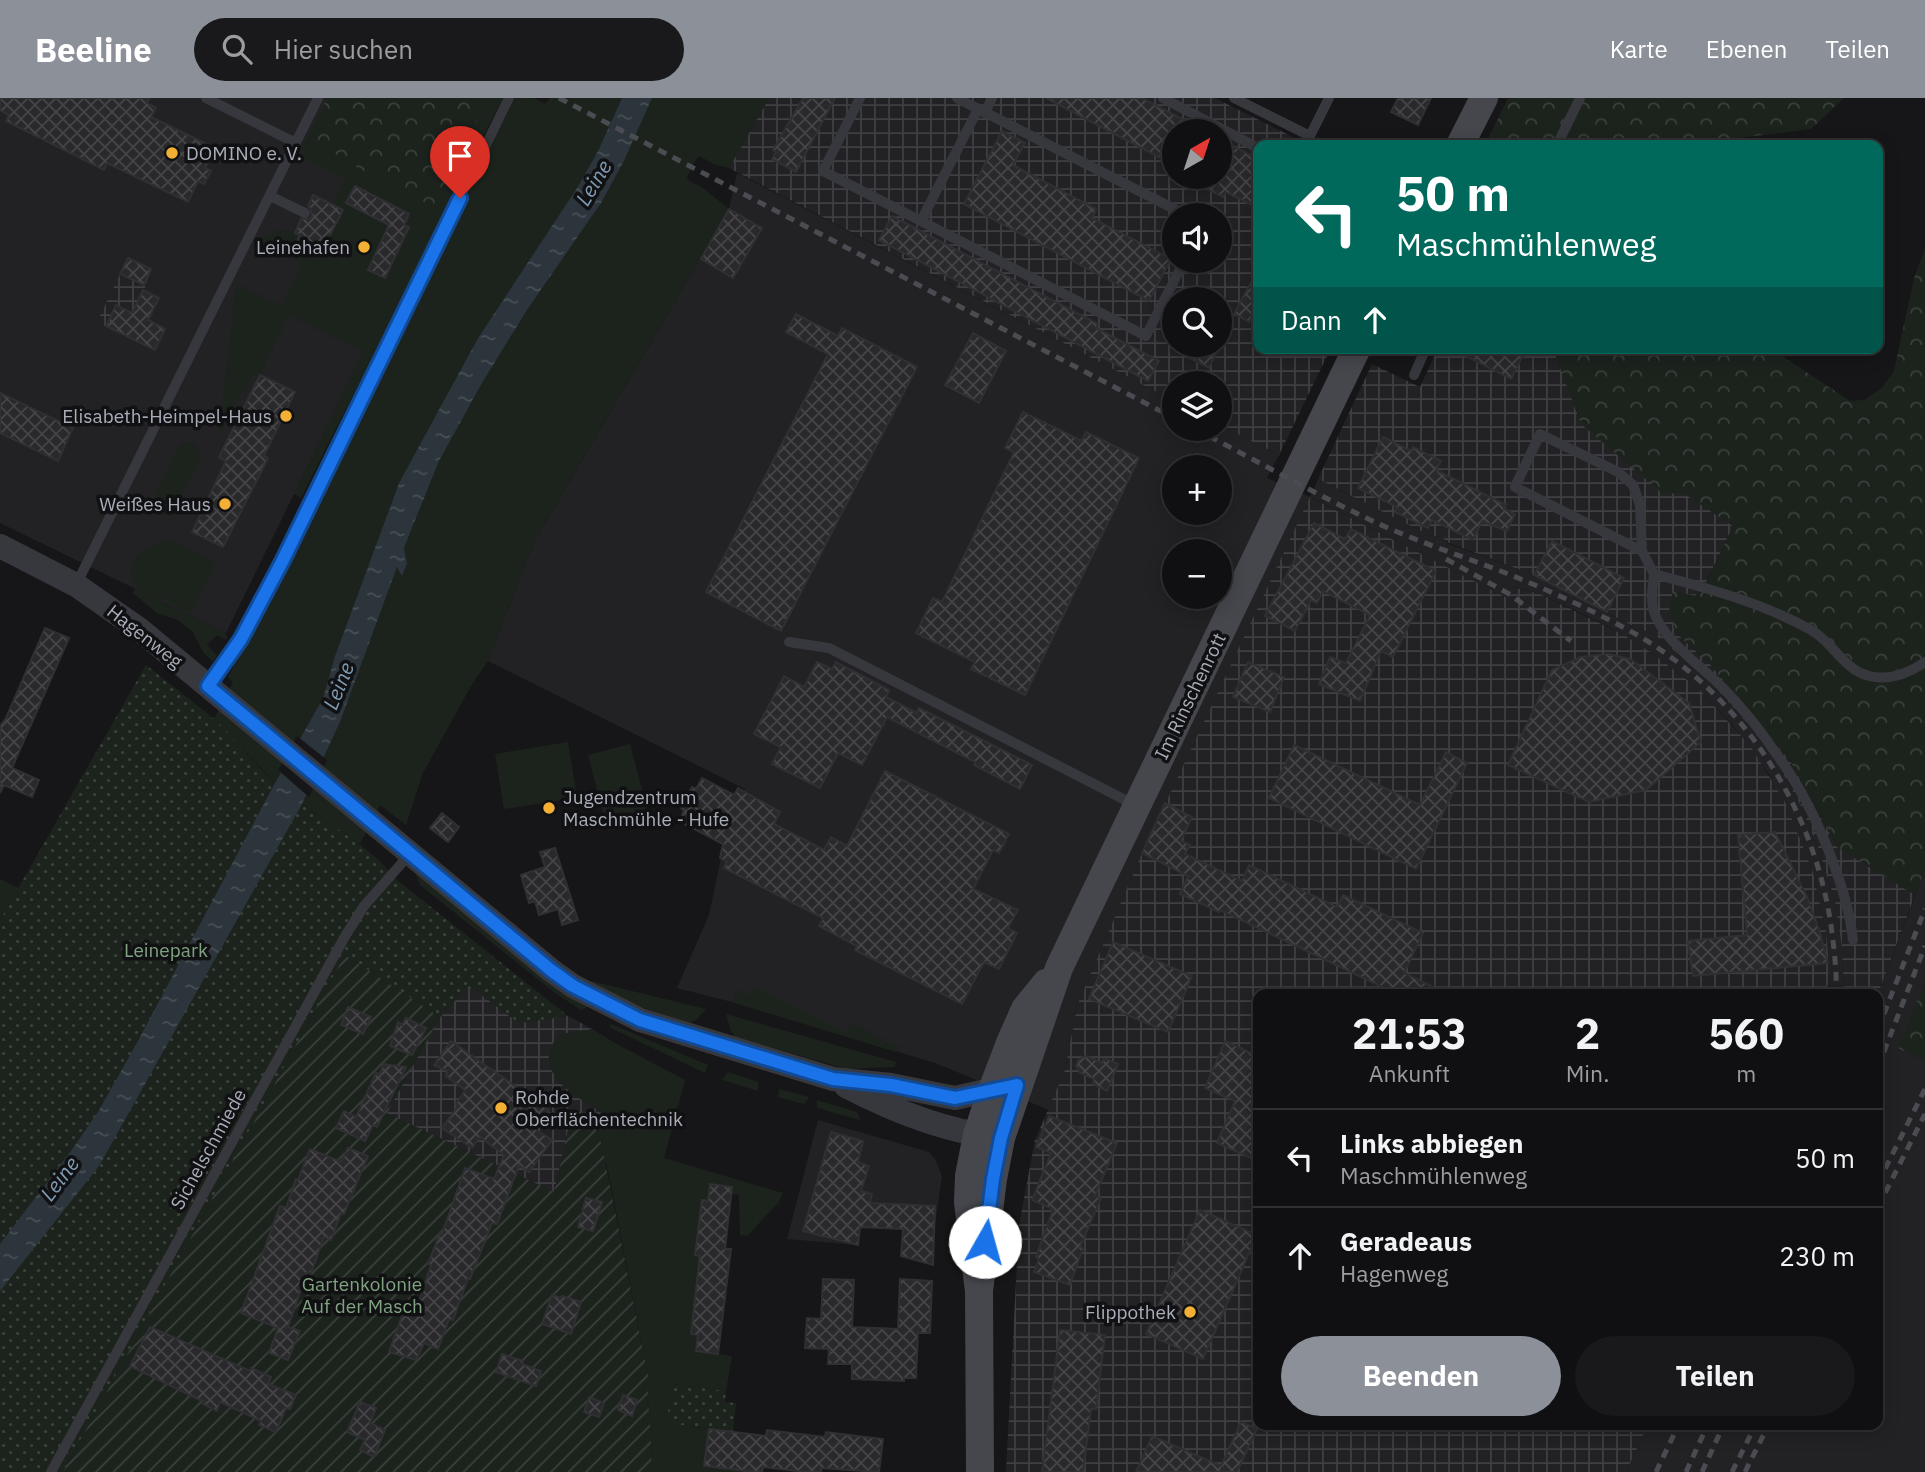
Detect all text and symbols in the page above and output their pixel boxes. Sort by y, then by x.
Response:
search box [194,18,684,81]
text: Beeline [35,28,152,71]
icon: search [218,30,256,68]
text: Hier suchen [274,32,413,66]
text: Karte [1610,33,1668,65]
text: Ebenen [1706,33,1787,65]
text: Teilen [1825,33,1890,65]
north arrow [1162,119,1232,189]
map controls [1162,119,1232,609]
pin [430,126,490,198]
icon: arrive [441,137,479,175]
place label: DOMINO e. V. [186,141,302,165]
marker: DOMINO e. V. [164,145,180,161]
water label: Leine [569,154,618,211]
text: 50 m [1396,161,1510,224]
icon: left [1281,168,1372,259]
button: sound [1162,203,1232,273]
text: Maschmühlenweg [1396,223,1656,265]
place label: Leinehafen [256,235,350,259]
marker: Leinehafen [356,239,372,255]
button: search [1162,287,1232,357]
icon: ahead [1356,301,1394,339]
text: Dann [1281,303,1342,337]
button: layers [1162,371,1232,441]
place label: Elisabeth-Heimpel-Haus [62,404,272,428]
marker: Elisabeth-Heimpel-Haus [278,408,294,424]
button: + [1162,455,1232,525]
place label: Weißes Haus [99,492,211,516]
marker: Weißes Haus [217,496,233,512]
button: − [1162,539,1232,609]
street label: Hagenweg [102,599,188,673]
street label: Im Rinschenrott [1149,629,1231,763]
water label: Leine [316,658,360,713]
place label: Jugendzentrum Maschmühle - Hufe [563,785,729,831]
marker: Jugendzentrum Maschmühle - Hufe [541,800,557,816]
park label: Leinepark [124,938,208,962]
text: 21:53 [1352,1006,1467,1061]
text: 2 [1575,1006,1600,1061]
text: 560 [1708,1006,1784,1061]
text: Ankunft [1369,1058,1450,1088]
text: Min. [1566,1058,1609,1088]
text: m [1736,1058,1756,1088]
street label: Sichelschmiede [165,1084,251,1214]
place label: Rohde Oberflächentechnik [515,1085,683,1131]
marker: Rohde Oberflächentechnik [493,1100,509,1116]
text: Links abbiegen [1340,1126,1523,1160]
icon: left [1281,1139,1319,1177]
text: 50 m [1795,1141,1855,1175]
water label: Leine [33,1150,85,1206]
text: Maschmühlenweg [1340,1160,1527,1190]
position arrow [948,1205,1022,1279]
text: Geradeaus [1340,1224,1472,1258]
icon: ahead [1281,1237,1319,1275]
text: 230 m [1779,1239,1855,1273]
text: Hagenweg [1340,1258,1448,1288]
park label: Gartenkolonie Auf der Masch [301,1272,423,1318]
place label: Flippothek [1085,1300,1176,1324]
marker: Flippothek [1182,1304,1198,1320]
button: Beenden [1281,1336,1561,1416]
button: Teilen [1575,1336,1855,1416]

